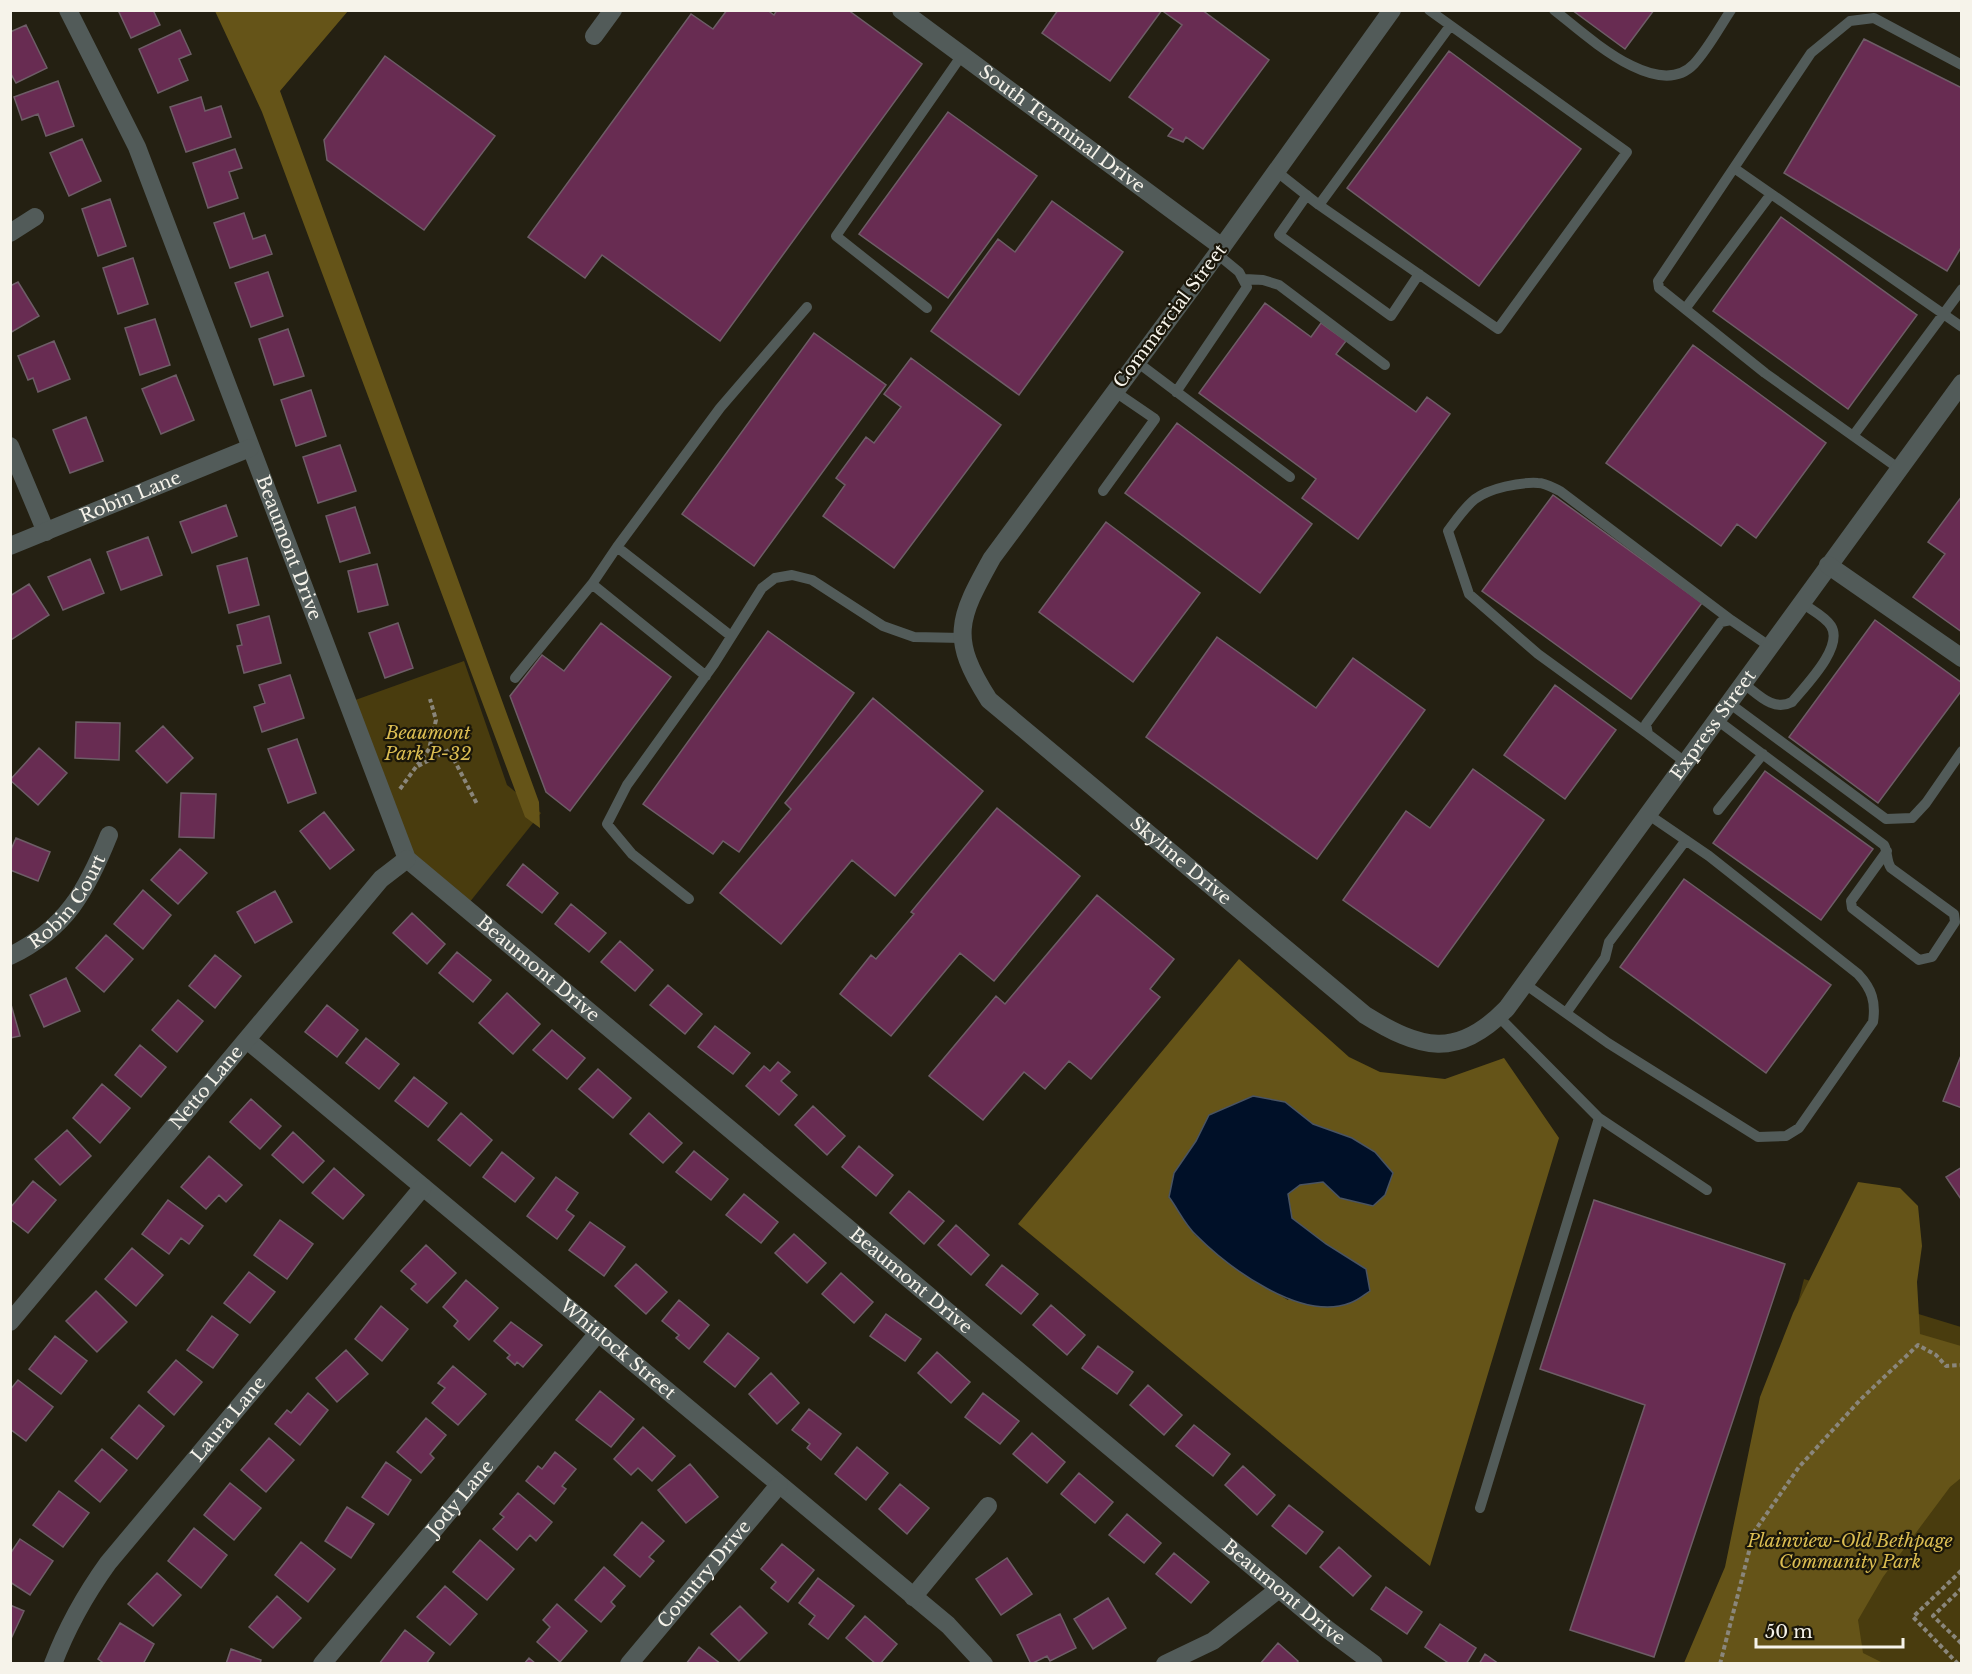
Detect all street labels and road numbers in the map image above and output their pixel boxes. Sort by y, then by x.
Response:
street label: South Terminal Drive [974,60,1149,197]
street label: Commercial Street [1109,240,1231,392]
street label: Robin Lane [77,466,184,527]
street label: Beaumont Drive [252,472,326,623]
street label: Express Street [1666,665,1761,784]
street label: Skyline Drive [1126,812,1236,909]
street label: Robin Court [24,851,111,954]
street label: Beaumont Drive [472,911,604,1026]
street label: Netto Lane [165,1041,248,1134]
street label: Beaumont Drive [845,1223,977,1338]
street label: Whitlock Street [555,1294,680,1404]
street label: Laura Lane [187,1372,271,1466]
street label: Jody Lane [421,1456,498,1542]
street label: Country Drive [653,1516,756,1633]
street label: Beaumont Drive [1218,1535,1350,1650]

